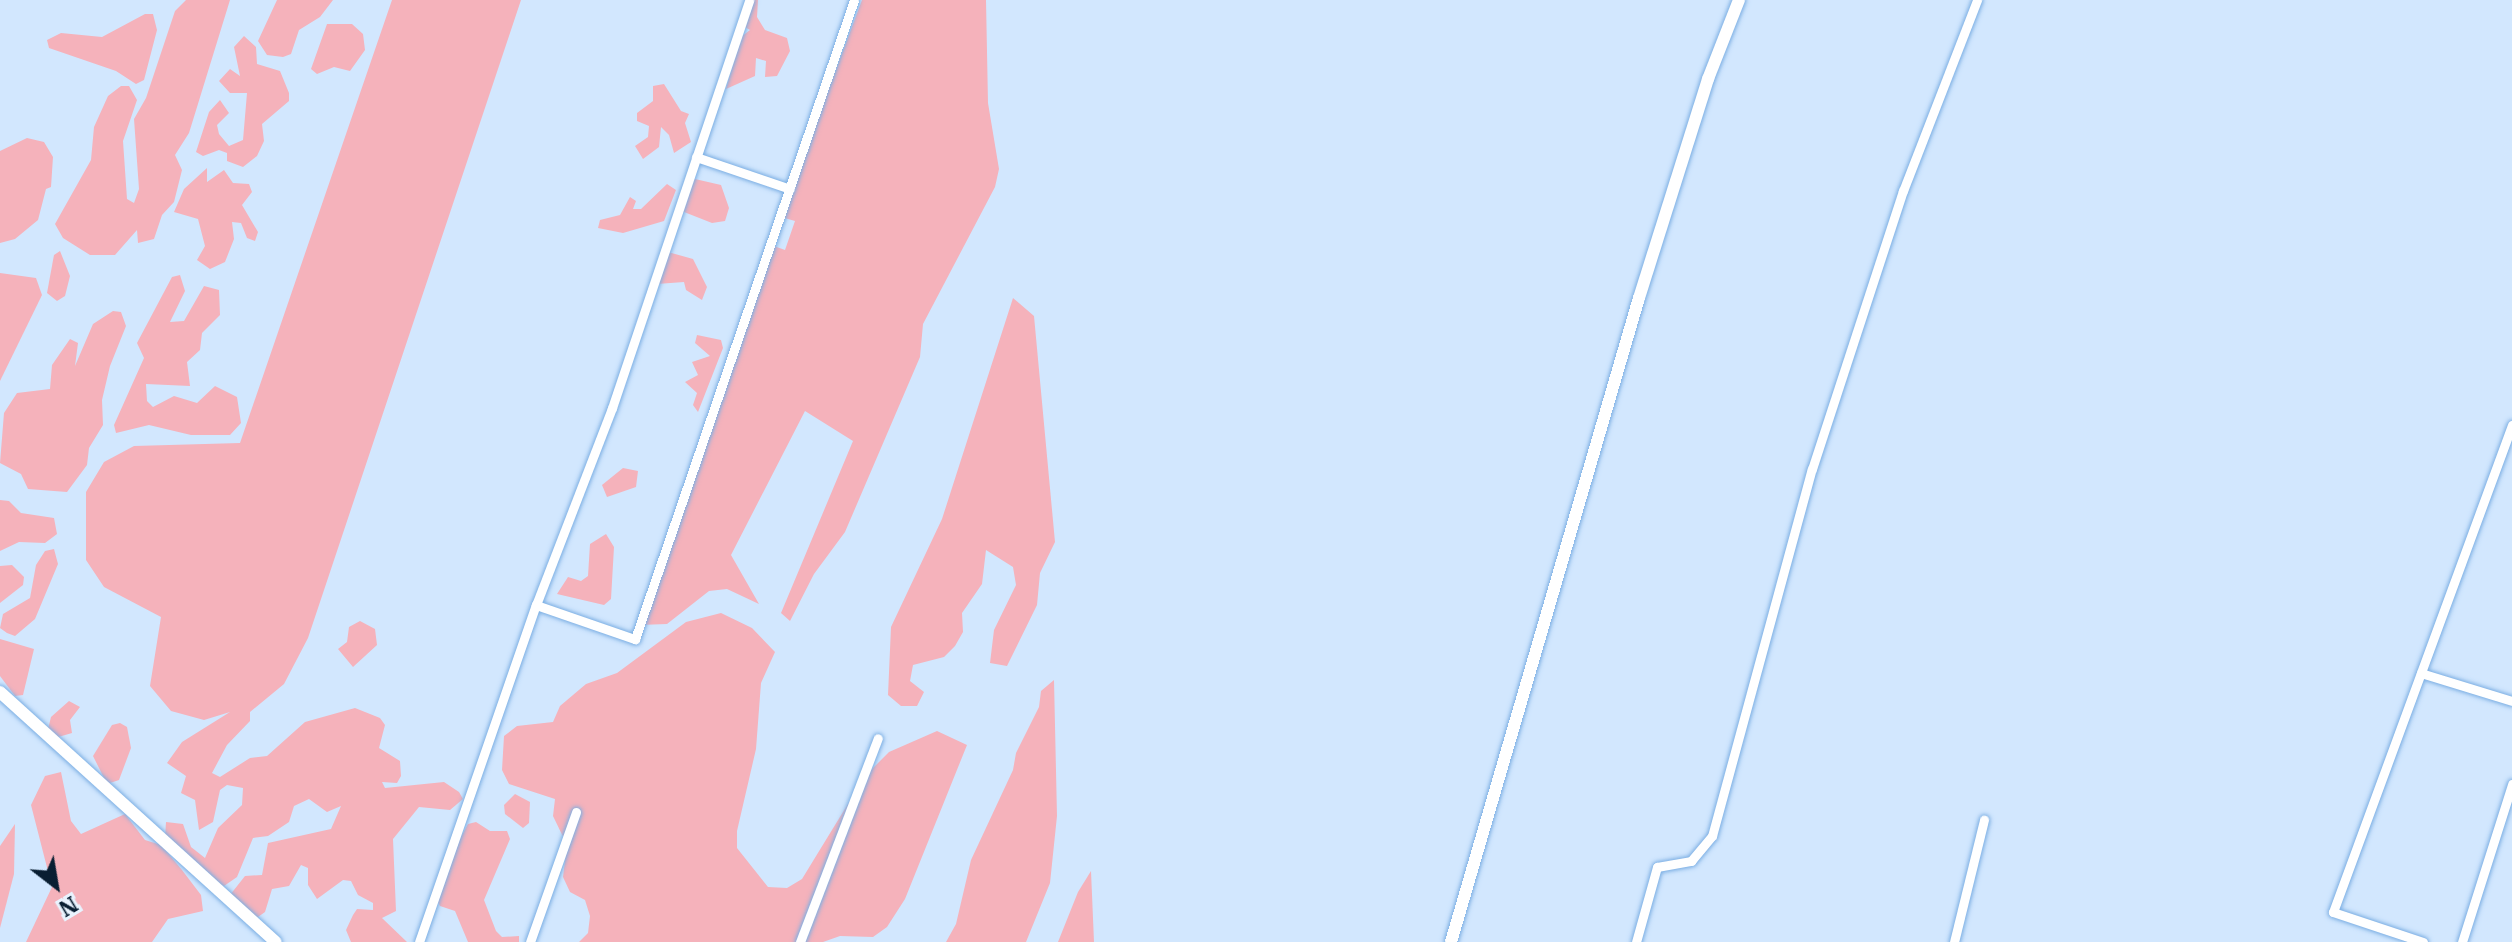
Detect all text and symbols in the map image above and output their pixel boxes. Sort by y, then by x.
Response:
north arrow [16,846,96,926]
text: N [54,890,84,924]

